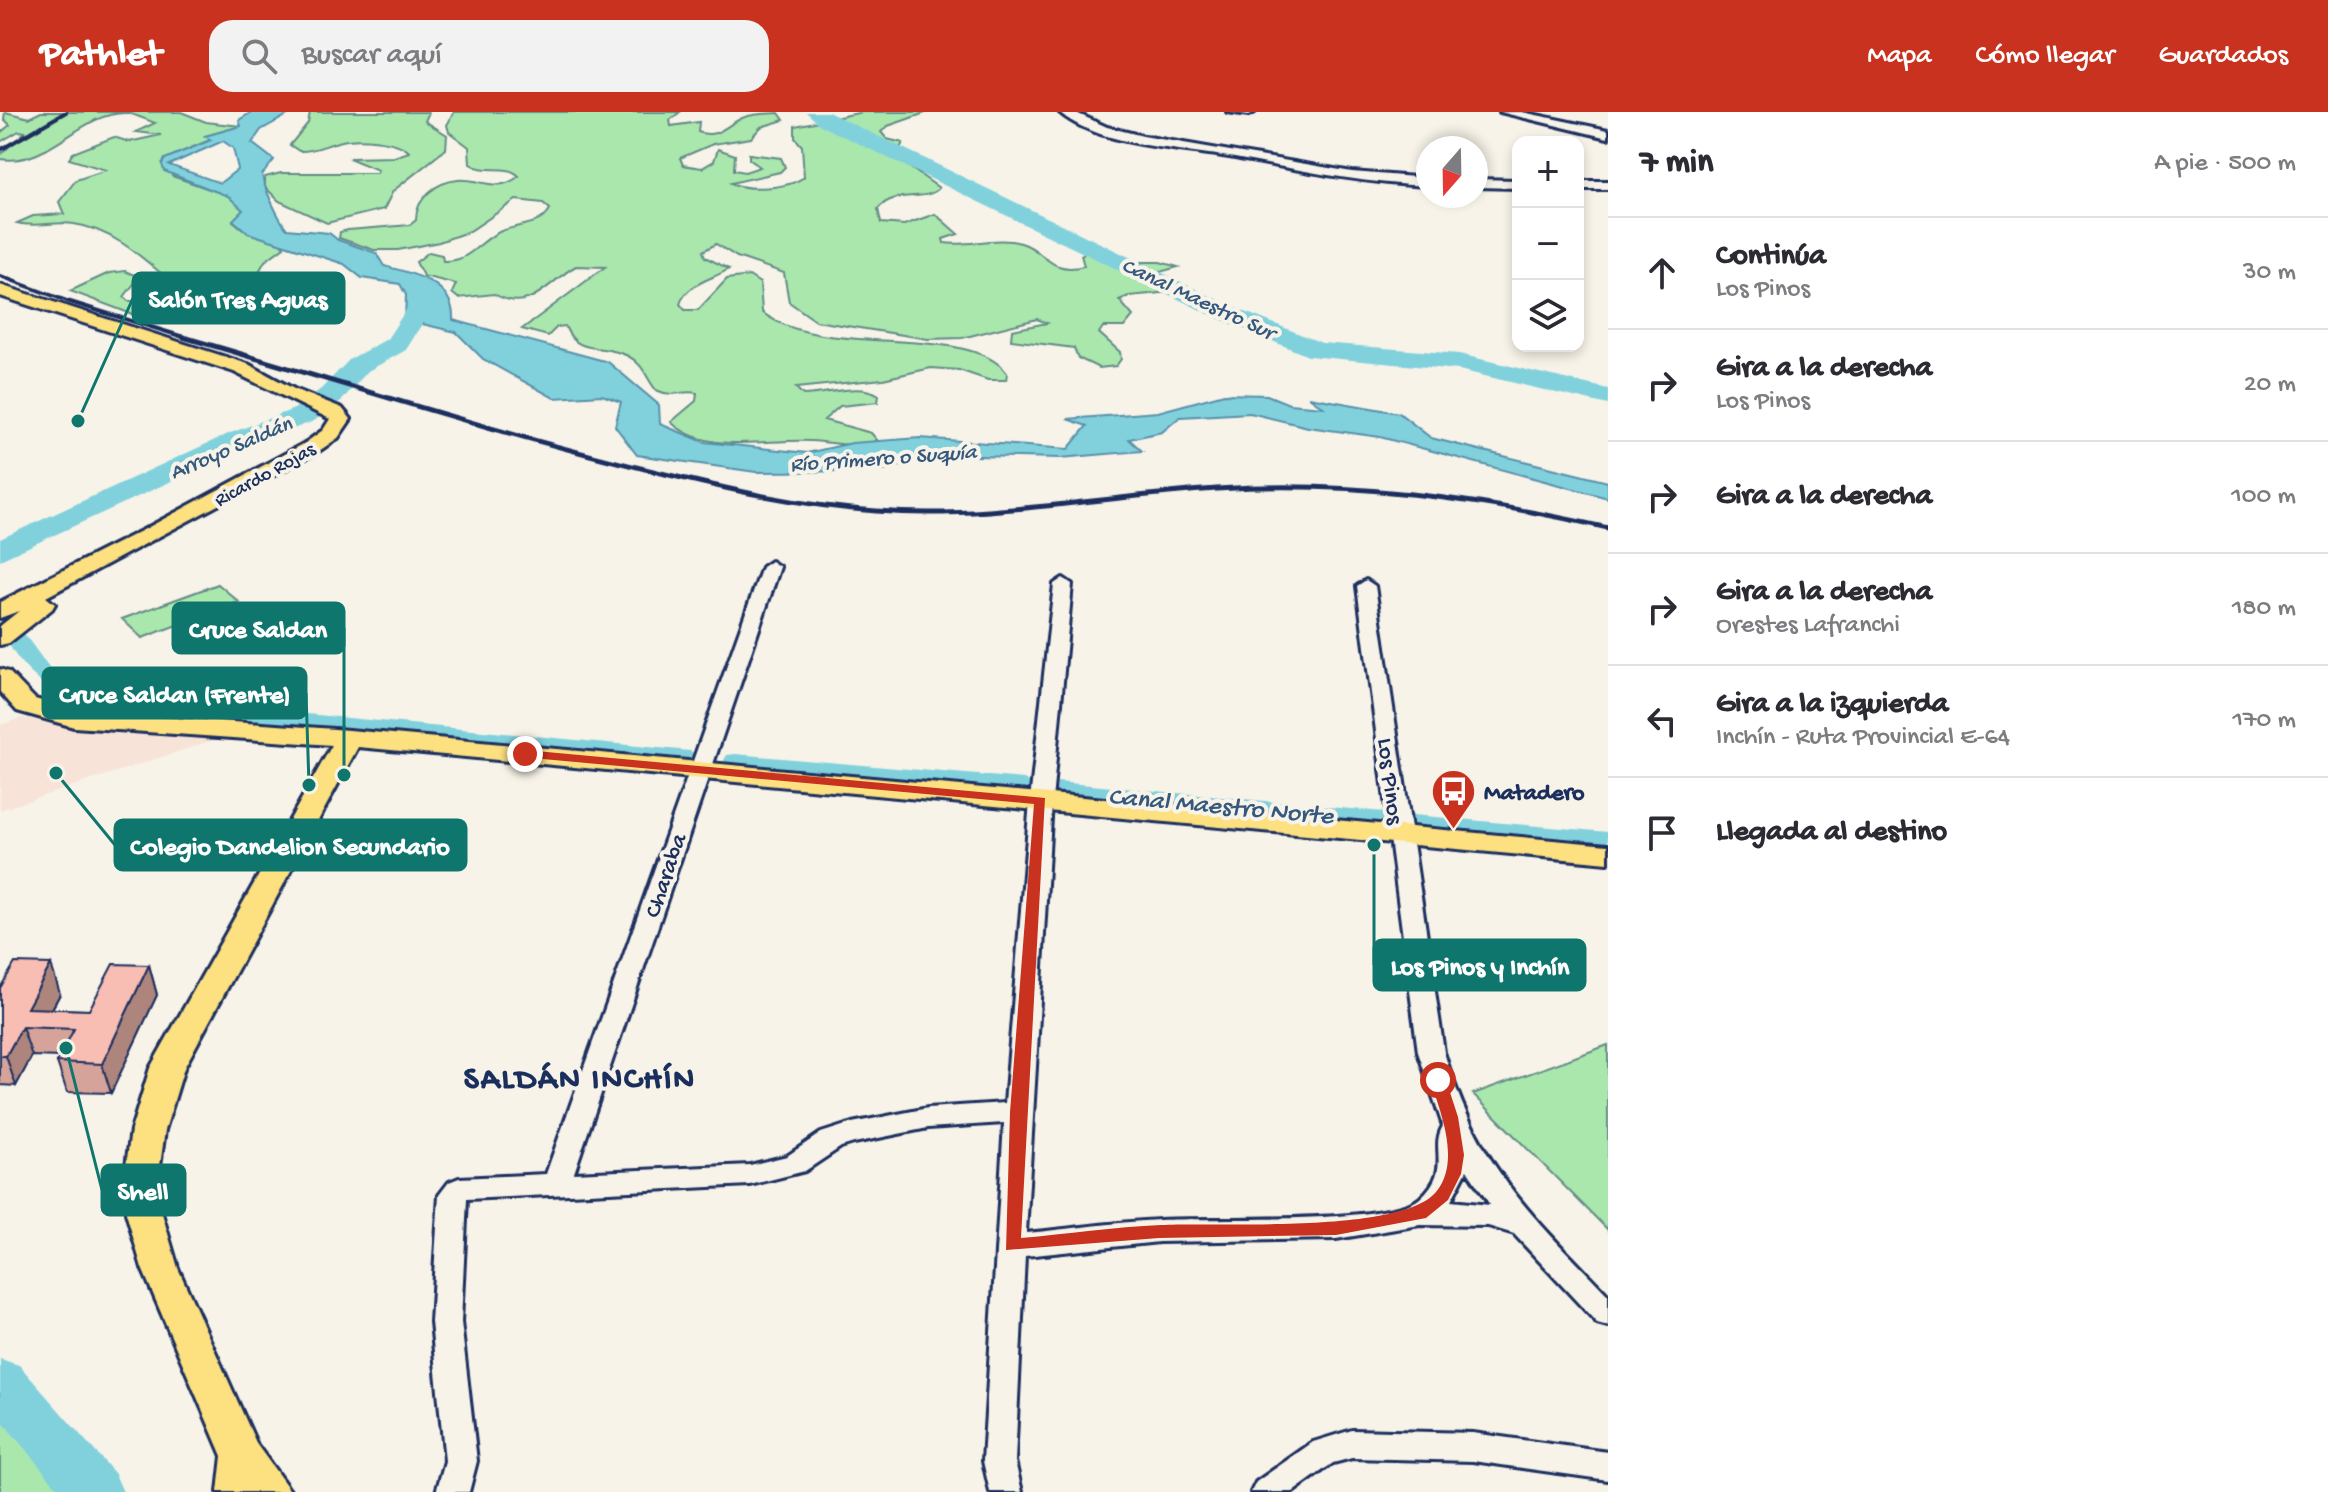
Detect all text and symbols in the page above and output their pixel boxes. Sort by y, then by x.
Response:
search box [209,20,769,92]
text: Pathlet [40,34,161,78]
icon: search [237,34,281,78]
text: Buscar aquí [301,39,442,74]
text: Mapa [1867,40,1932,73]
text: Cómo llegar [1976,40,2115,73]
text: Guardados [2159,40,2288,73]
north arrow [1416,136,1488,208]
map controls [1512,136,1584,352]
button: + [1512,136,1584,208]
text: 7 min [1640,144,1713,184]
text: A pie · 500 m [2154,149,2296,180]
button: − [1512,208,1584,280]
text: Continúa [1716,240,1826,275]
icon: ahead [1640,251,1684,295]
water label: Canal Maestro Sur [1117,254,1282,349]
text: 30 m [2243,258,2296,289]
callout: Salón Tres Aguas [133,273,344,323]
text: Los Pinos [1716,275,1810,306]
button: layers [1512,280,1584,352]
text: Salón Tres Aguas [149,287,329,318]
text: Gira a la derecha [1716,352,1932,387]
icon: right [1640,363,1684,407]
text: 20 m [2244,370,2296,401]
text: Los Pinos [1716,387,1810,418]
water label: Arroyo Saldán [167,412,297,487]
street label: Ricardo Rojas [211,439,321,513]
water label: Río Primero o Suquía [789,440,979,479]
icon: right [1640,475,1684,519]
text: Gira a la derecha [1716,480,1932,515]
text: 100 m [2231,482,2296,513]
text: Gira a la derecha [1716,576,1932,611]
icon: right [1640,587,1684,631]
text: 180 m [2232,594,2296,625]
callout: Cruce Saldan [173,603,344,653]
text: Orestes Lafranchi [1716,611,1900,642]
text: Cruce Saldan [189,617,328,648]
callout: Cruce Saldan (Frente) [43,668,306,718]
text: Cruce Saldan (Frente) [59,682,291,713]
text: Gira a la izquierda [1716,688,1949,723]
icon: left [1640,699,1684,743]
text: 170 m [2233,706,2296,737]
text: Inchín - Ruta Provincial E-64 [1716,723,2010,754]
route end [507,736,543,772]
street label: Los Pinos [1369,737,1408,827]
bus stop icon: Matadero [1429,767,1477,830]
place label: Matadero [1484,780,1585,809]
water label: Canal Maestro Norte [1107,783,1336,834]
icon: arrive [1640,811,1684,855]
text: Llegada al destino [1716,816,1947,851]
callout: Colegio Dandelion Secundario [115,820,466,870]
street label: Charaba [639,830,695,922]
text: Colegio Dandelion Secundario [130,834,450,865]
callout: Los Pinos y Inchín [1374,940,1585,990]
text: Los Pinos y Inchín [1391,954,1570,985]
district label: SALDÁN INCHÍN [464,1061,696,1100]
route start [1420,1062,1456,1098]
callout: Shell [102,1165,185,1215]
text: Shell [118,1179,169,1210]

